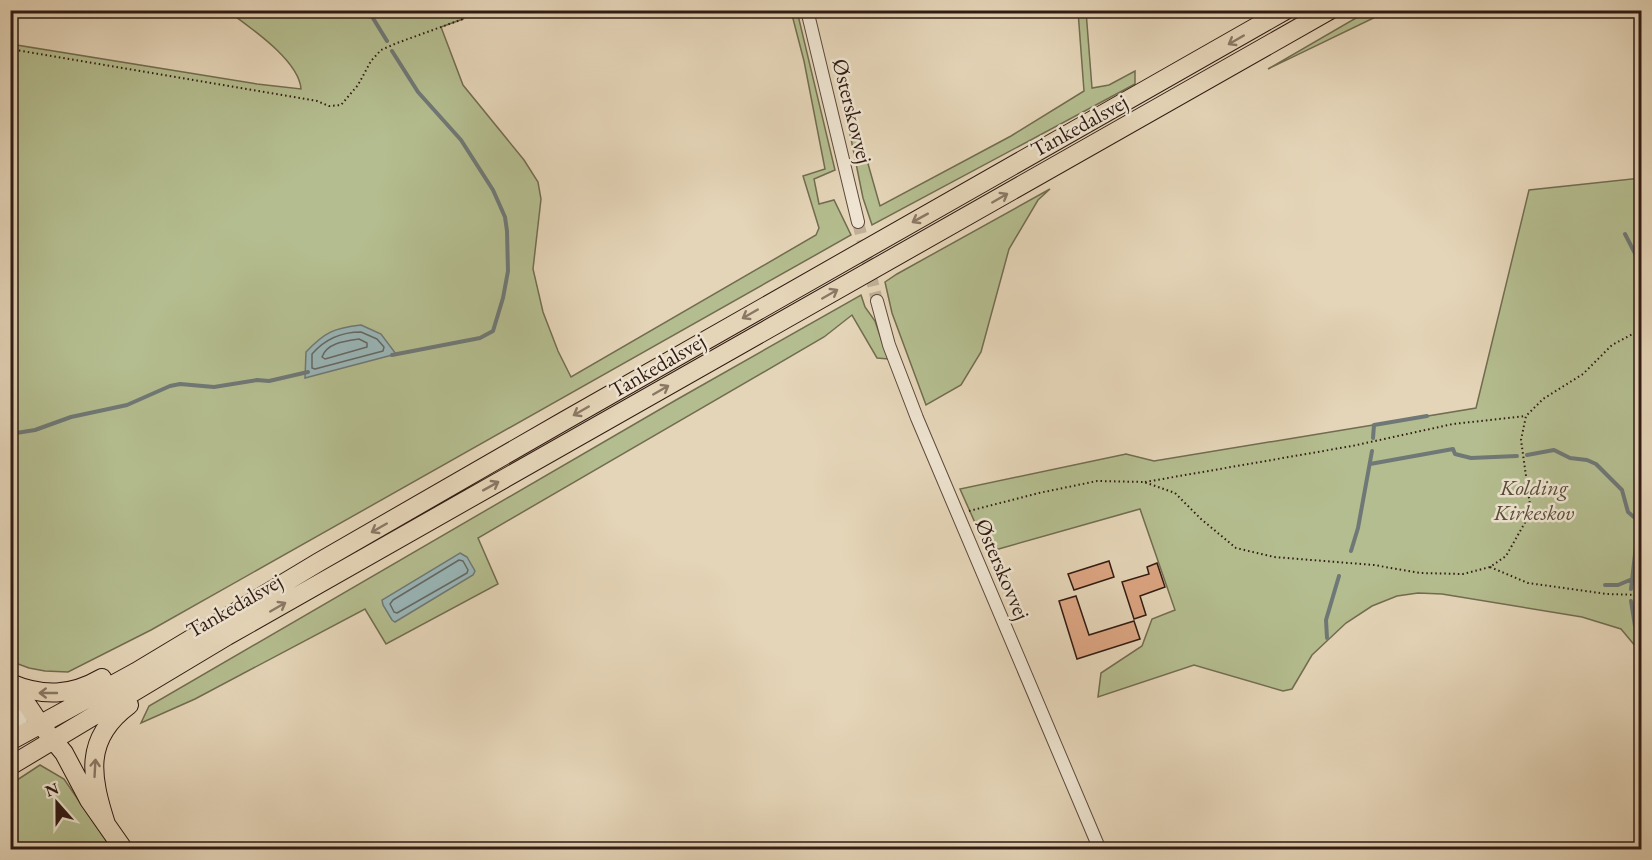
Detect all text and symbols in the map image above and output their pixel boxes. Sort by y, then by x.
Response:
one-way arrow [1227,34,1244,46]
street label: Østerskovvej [825,56,880,167]
street label: Tankedalsvej [1026,87,1133,164]
one-way arrow [991,191,1008,203]
one-way arrow [911,213,929,224]
one-way arrow [821,288,838,300]
one-way arrow [742,309,759,321]
street label: Tankedalsvej [604,326,711,405]
one-way arrow [652,384,669,396]
one-way arrow [572,406,590,417]
park label: Kolding Kirkeskov [1493,473,1574,527]
one-way arrow [482,480,499,492]
street label: Østerskovvej [968,514,1037,624]
one-way arrow [371,522,388,534]
street label: Tankedalsvej [181,566,288,645]
one-way arrow [269,601,286,613]
one-way arrow [39,687,59,699]
one-way arrow [89,758,100,778]
north arrow [27,773,87,833]
text: N [42,777,62,802]

